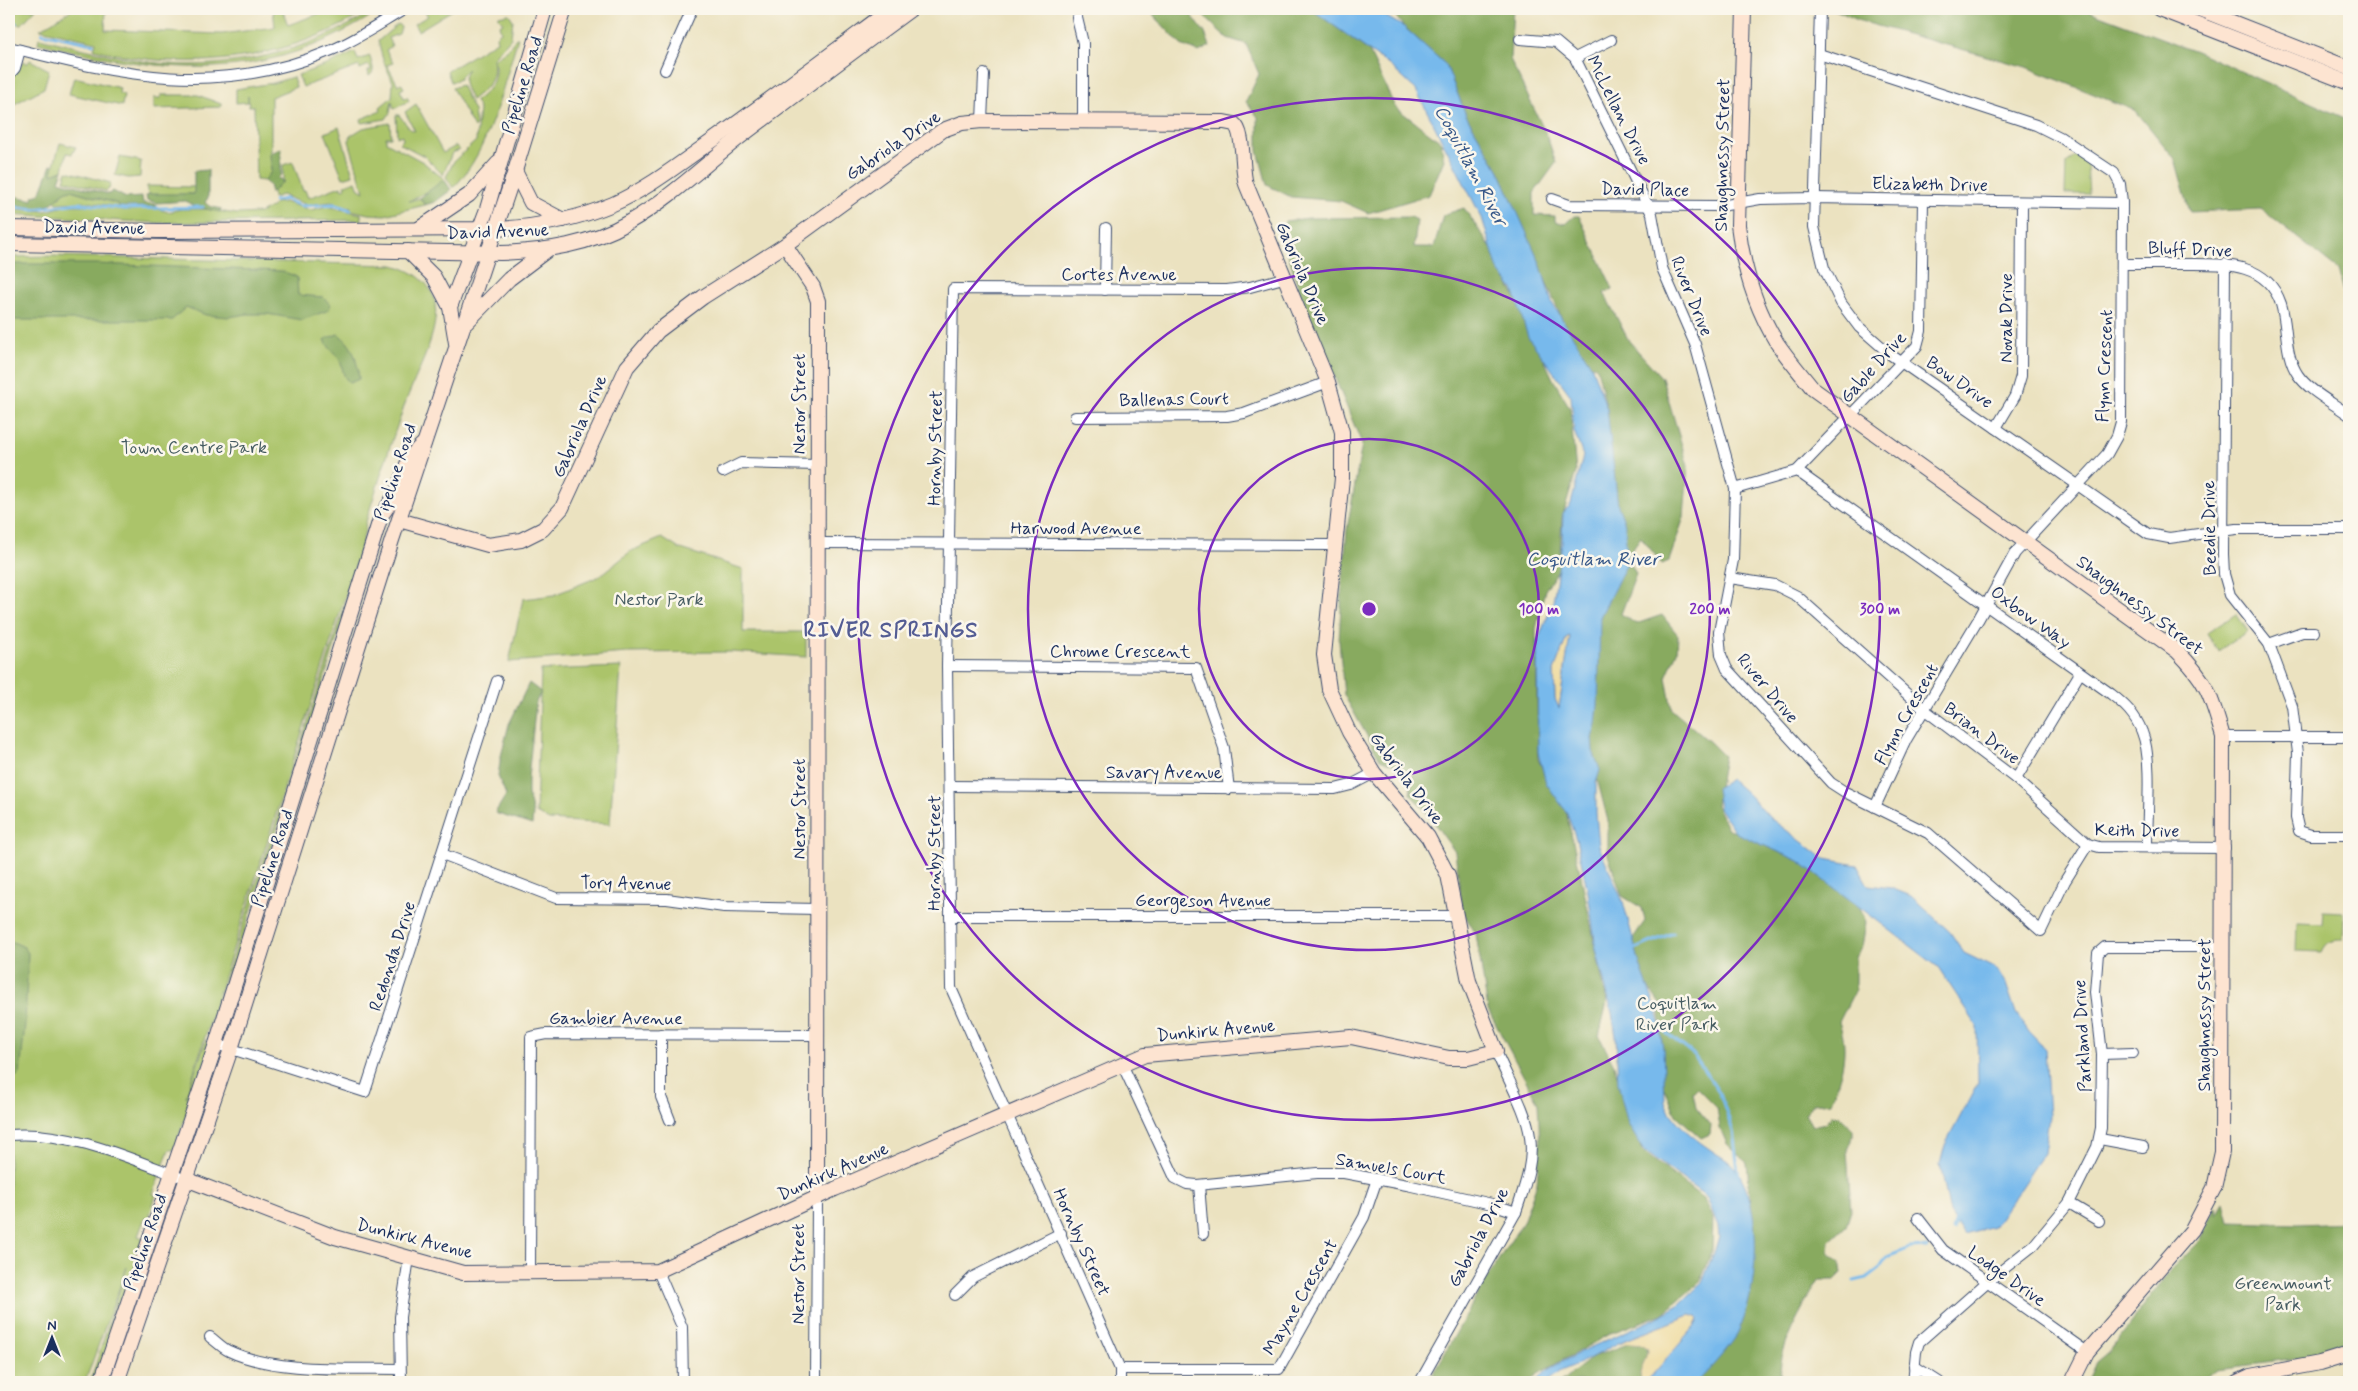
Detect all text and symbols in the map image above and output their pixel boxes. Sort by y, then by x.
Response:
street label: Pipeline Road [497,33,549,137]
street label: McLellan Drive [1580,52,1656,169]
street label: Shaughnessy Street [1710,78,1737,232]
water label: Coquitlam River [1428,101,1514,233]
street label: Gabriola Drive [841,105,946,187]
street label: Elizabeth Drive [1872,172,1988,198]
street label: David Place [1601,177,1689,203]
street label: David Avenue [43,215,145,241]
street label: David Avenue [447,218,550,246]
street label: Gabriola Drive [1270,218,1335,329]
street label: Bluff Drive [2148,237,2232,263]
street label: River Drive [1664,253,1718,340]
street label: Cortes Avenue [1061,263,1177,287]
street label: Novak Drive [1995,273,2019,363]
street label: Flynn Crescent [2091,309,2119,423]
street label: Gable Drive [1835,327,1912,409]
street label: Bow Drive [1921,351,1998,415]
street label: Nestor Street [788,353,812,454]
street label: Gabriola Drive [547,371,613,481]
street label: Ballenas Court [1119,387,1229,413]
street label: Hornby Street [923,390,949,506]
street label: Pipeline Road [369,421,423,524]
park label: Town Centre Park [121,436,267,460]
street label: Beedie Drive [2197,480,2223,576]
street label: Harwood Avenue [1010,517,1142,541]
water label: Coquitlam River [1527,547,1663,572]
street label: Shaughnessy Street [2070,550,2208,662]
street label: Oxbow Way [1985,581,2075,655]
park label: Nestor Park [614,588,704,612]
centre of rings [1360,600,1378,618]
text: 100 m [1519,600,1559,620]
text: 200 m [1690,600,1731,620]
text: 300 m [1860,600,1900,620]
district label: RIVER SPRINGS [804,617,978,645]
street label: Chrome Crescent [1050,640,1191,664]
street label: River Drive [1731,649,1804,729]
street label: Flynn Crescent [1869,659,1945,770]
street label: Brian Drive [1938,697,2025,771]
street label: Gabriola Drive [1364,727,1449,830]
street label: Nestor Street [788,758,812,859]
street label: Savary Avenue [1106,761,1222,785]
street label: Hornby Street [923,795,947,911]
street label: Pipeline Road [246,807,300,910]
street label: Keith Drive [2094,818,2180,844]
street label: Tory Avenue [580,871,672,897]
street label: Georgeson Avenue [1135,889,1271,914]
street label: Redonda Drive [364,898,422,1014]
street label: Shaughnessy Street [2193,938,2218,1092]
street label: Parkland Drive [2068,979,2098,1093]
park label: Coquitlam River Park [1636,992,1718,1037]
street label: Gambier Avenue [549,1007,683,1031]
street label: Dunkirk Avenue [1156,1014,1276,1048]
street label: Dunkirk Avenue [774,1137,893,1207]
street label: Samuels Court [1334,1147,1448,1191]
street label: Gabriola Drive [1442,1183,1515,1292]
street label: Hornby Street [1047,1185,1116,1300]
street label: Pipeline Road [118,1191,174,1294]
street label: Dunkirk Avenue [354,1213,475,1265]
street label: Nestor Street [787,1223,811,1324]
street label: Mayne Crescent [1258,1235,1344,1360]
street label: Lodge Drive [1962,1241,2050,1313]
park label: Greenmount Park [2234,1272,2332,1317]
north arrow [28,1314,78,1364]
text: N [47,1317,57,1335]

